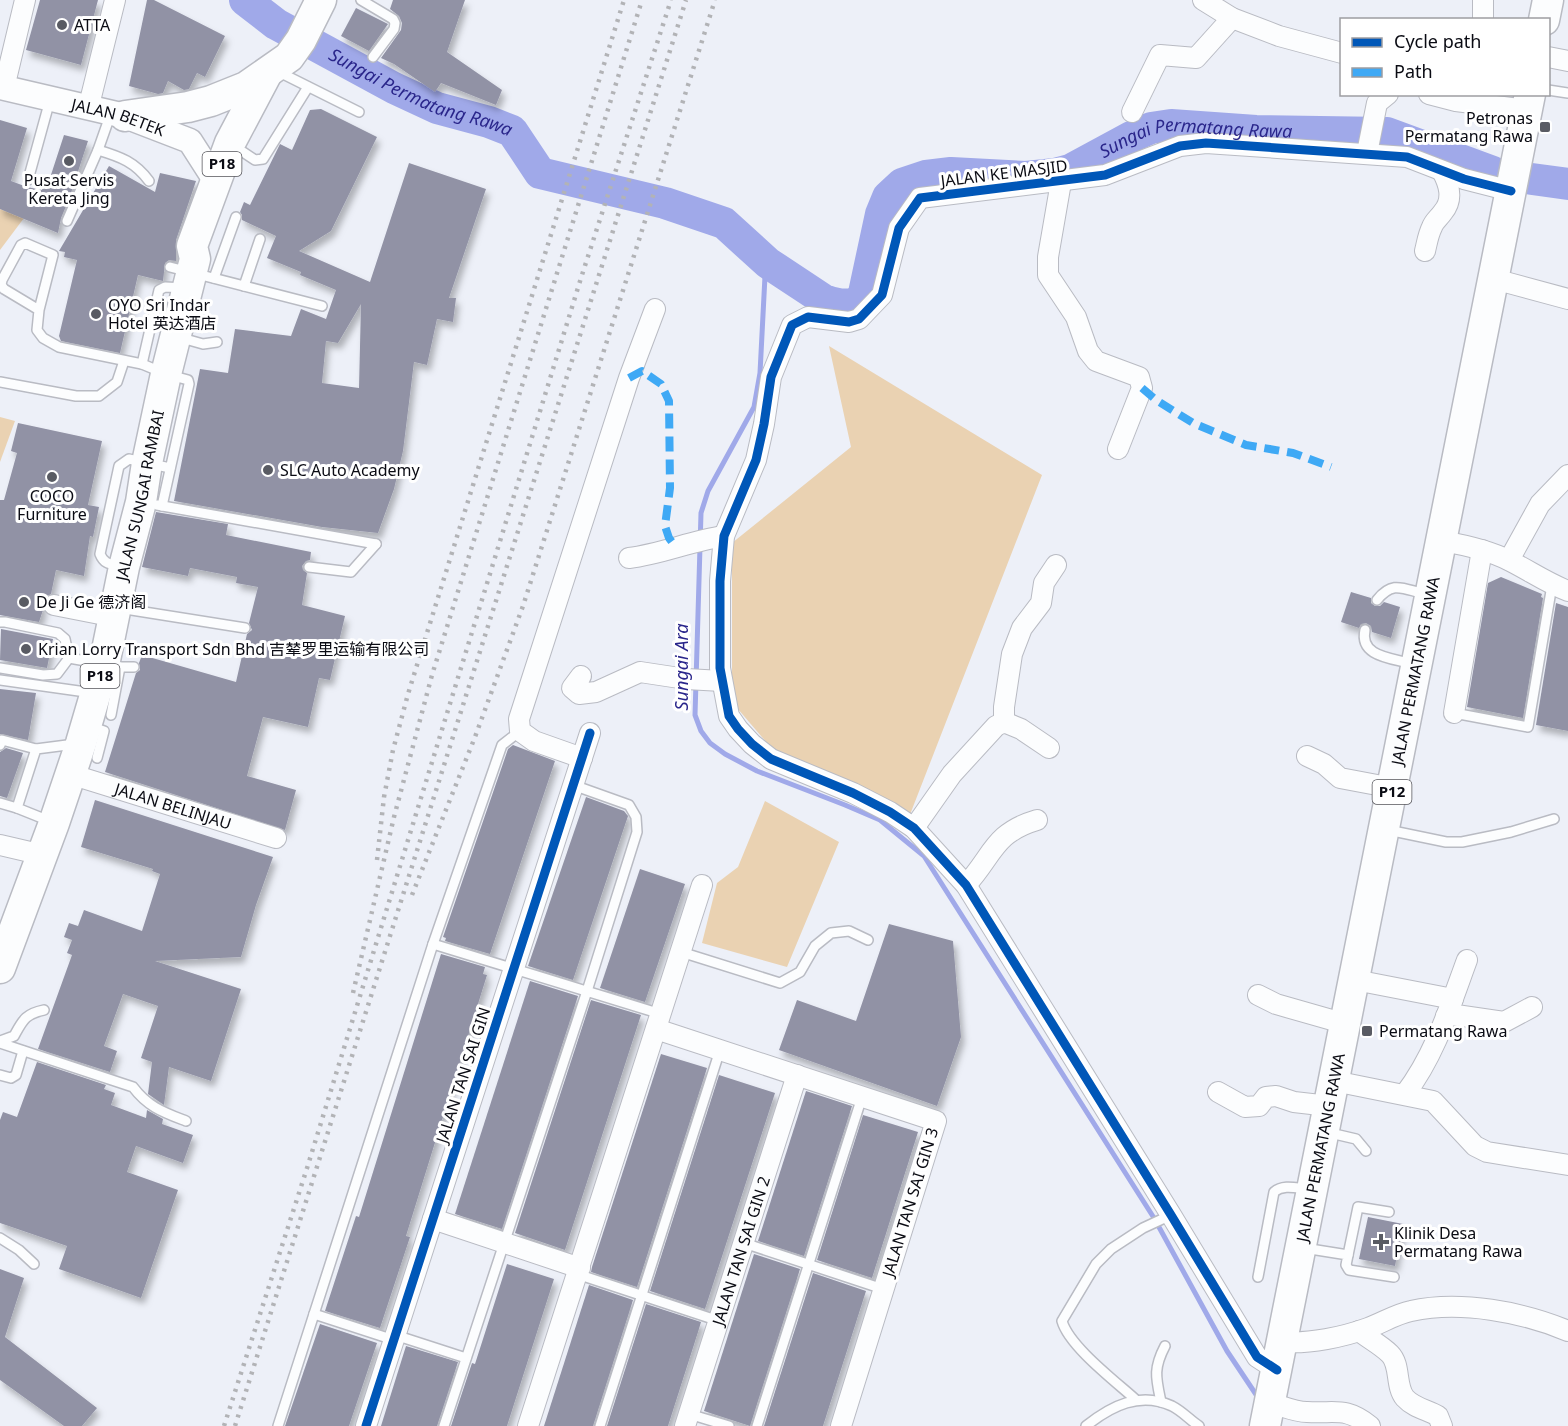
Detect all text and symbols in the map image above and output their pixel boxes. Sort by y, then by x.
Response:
place label: ATTA [74,14,111,36]
marker: ATTA [55,18,69,32]
legend [1340,18,1550,96]
text: Cycle path [1394,29,1481,53]
water label: Sungai Permatang Rawa [325,42,516,141]
text: Path [1394,59,1433,83]
street label: JALAN BETEK [67,92,168,141]
place label: Petronas Permatang Rawa [1405,107,1533,147]
water label: Sungai Permatang Rawa [1095,112,1292,163]
marker: Petronas Permatang Rawa [1538,120,1552,134]
road number: P18 [202,152,242,176]
marker: Pusat Servis Kereta Jing [62,154,76,168]
street label: JALAN KE MASJID [937,154,1069,192]
place label: Pusat Servis Kereta Jing [24,169,114,209]
place label: OYO Sri Indar Hotel 英达酒店 [108,294,217,334]
marker: OYO Sri Indar Hotel 英达酒店 [89,307,103,321]
street label: JALAN SUNGAI RAMBAI [110,408,169,585]
place label: SLC Auto Academy [280,459,421,481]
marker: SLC Auto Academy [261,463,275,477]
marker: COCO Furniture [45,470,59,484]
place label: COCO Furniture [17,485,87,525]
street label: JALAN PERMATANG RAWA [1385,574,1445,769]
place label: De Ji Ge 德济阁 [36,591,146,613]
marker: De Ji Ge 德济阁 [17,595,31,609]
water label: Sungai Ara [669,623,693,711]
place label: Krian Lorry Transport Sdn Bhd 吉辇罗里运输有限公司 [38,638,429,660]
marker: Krian Lorry Transport Sdn Bhd 吉辇罗里运输有限公司 [19,642,33,656]
road number: P18 [80,664,120,688]
street label: JALAN BELINJAU [110,777,234,835]
road number: P12 [1372,780,1412,804]
street label: JALAN TAN SAI GIN [430,1004,495,1148]
place label: Permatang Rawa [1379,1020,1507,1042]
marker: Permatang Rawa [1360,1024,1374,1038]
street label: JALAN PERMATANG RAWA [1291,1051,1350,1246]
street label: JALAN TAN SAI GIN 3 [876,1125,943,1281]
street label: JALAN TAN SAI GIN 2 [706,1173,775,1330]
place label: Klinik Desa Permatang Rawa [1394,1222,1522,1262]
marker: Klinik Desa Permatang Rawa [1372,1233,1390,1251]

